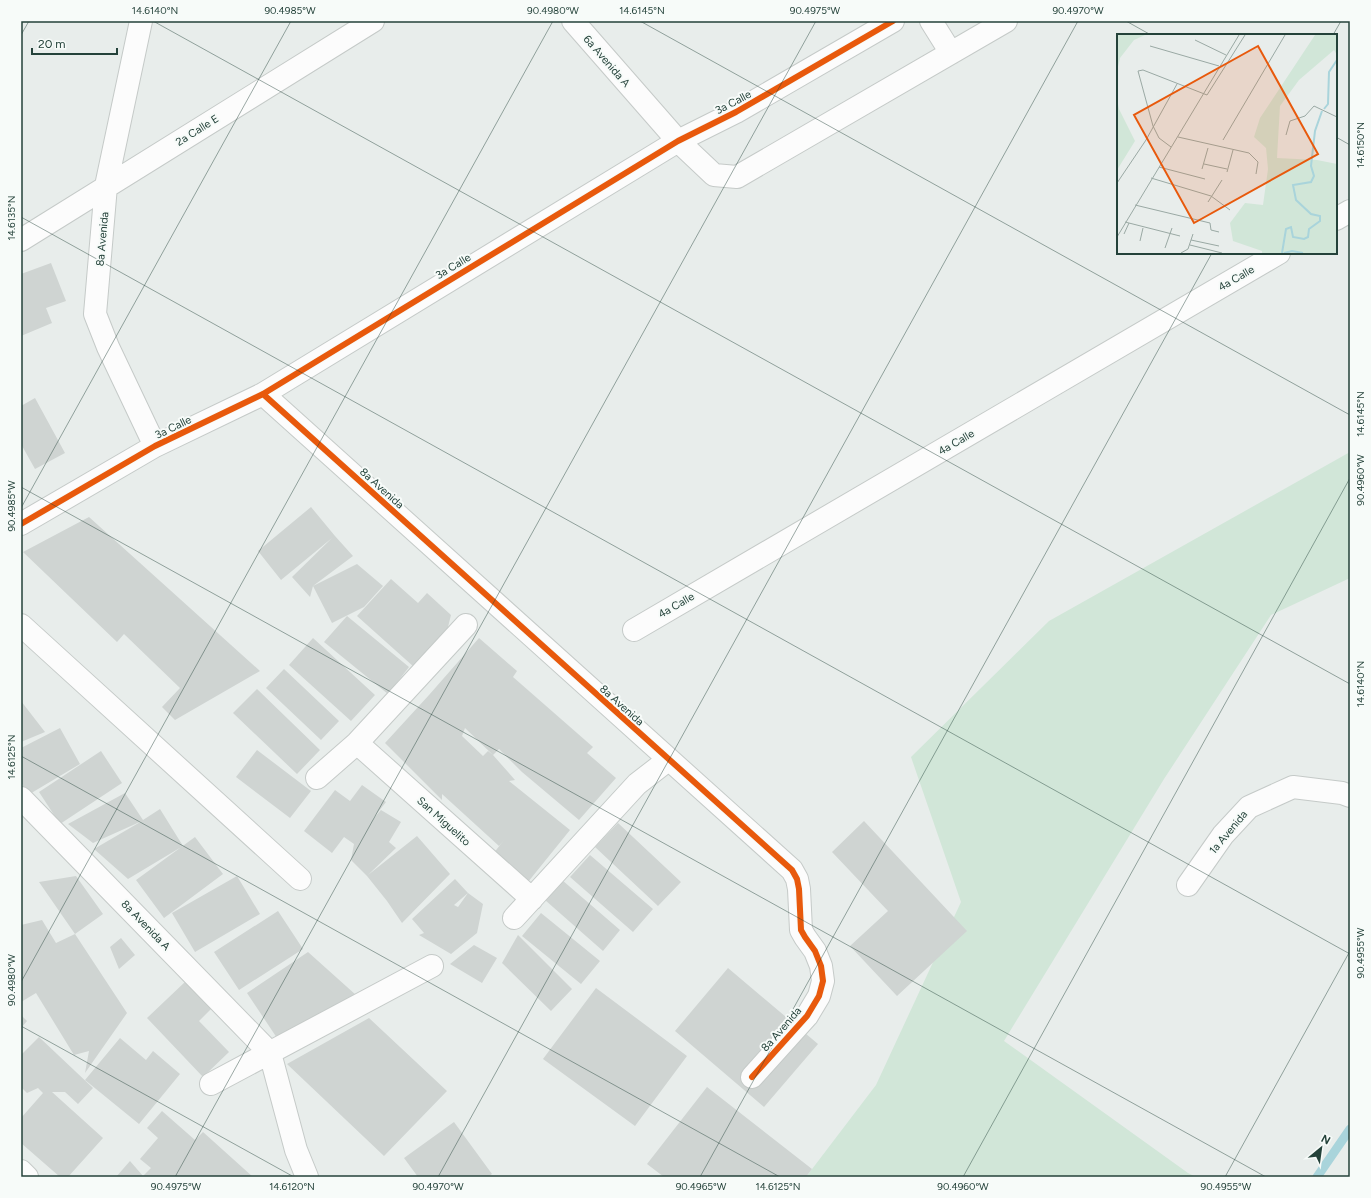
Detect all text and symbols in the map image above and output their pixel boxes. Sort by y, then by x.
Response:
text: 14.6140°N [132,4,178,17]
text: 90.4985°W [264,4,316,17]
text: 90.4980°W [527,4,579,17]
text: 14.6145°N [619,4,665,17]
text: 90.4975°W [790,4,841,17]
text: 90.4970°W [1052,4,1104,17]
scale bar [32,30,117,56]
street label: 6a Avenida A [581,33,633,90]
inset map [1117,34,1337,254]
text: 20 m [38,37,66,51]
street label: 3a Calle [713,88,753,117]
street label: 2a Calle E [173,112,221,149]
text: 14.6150°N [1354,122,1367,168]
text: 14.6135°N [5,196,18,240]
street label: 8a Avenida [94,211,111,267]
street label: 3a Calle [433,251,473,282]
street label: 4a Calle [1216,263,1257,294]
text: 14.6145°N [1354,391,1367,437]
street label: 3a Calle [153,413,193,442]
street label: 4a Calle [936,427,977,458]
text: 90.4960°W [1354,454,1367,506]
street label: 8a Avenida [357,465,406,512]
text: 90.4985°W [5,480,18,532]
street label: 4a Calle [656,590,697,621]
text: 14.6140°N [1354,661,1367,707]
street label: 8a Avenida [597,682,646,729]
text: 14.6125°N [5,735,18,779]
street label: San Miguelito [414,794,473,849]
street label: 1a Avenida [1207,808,1250,857]
street label: 8a Avenida A [118,897,173,954]
text: 90.4955°W [1354,927,1367,978]
text: 90.4980°W [5,954,18,1006]
street label: 8a Avenida [759,1004,804,1054]
north arrow [1301,1128,1341,1168]
text: N [1319,1132,1332,1147]
text: 90.4975°W [151,1180,202,1193]
text: 14.6120°N [269,1180,315,1193]
text: 90.4970°W [412,1180,464,1193]
text: 90.4965°W [676,1180,727,1193]
text: 14.6125°N [756,1180,800,1193]
text: 90.4960°W [937,1180,989,1193]
text: 90.4955°W [1201,1180,1252,1193]

